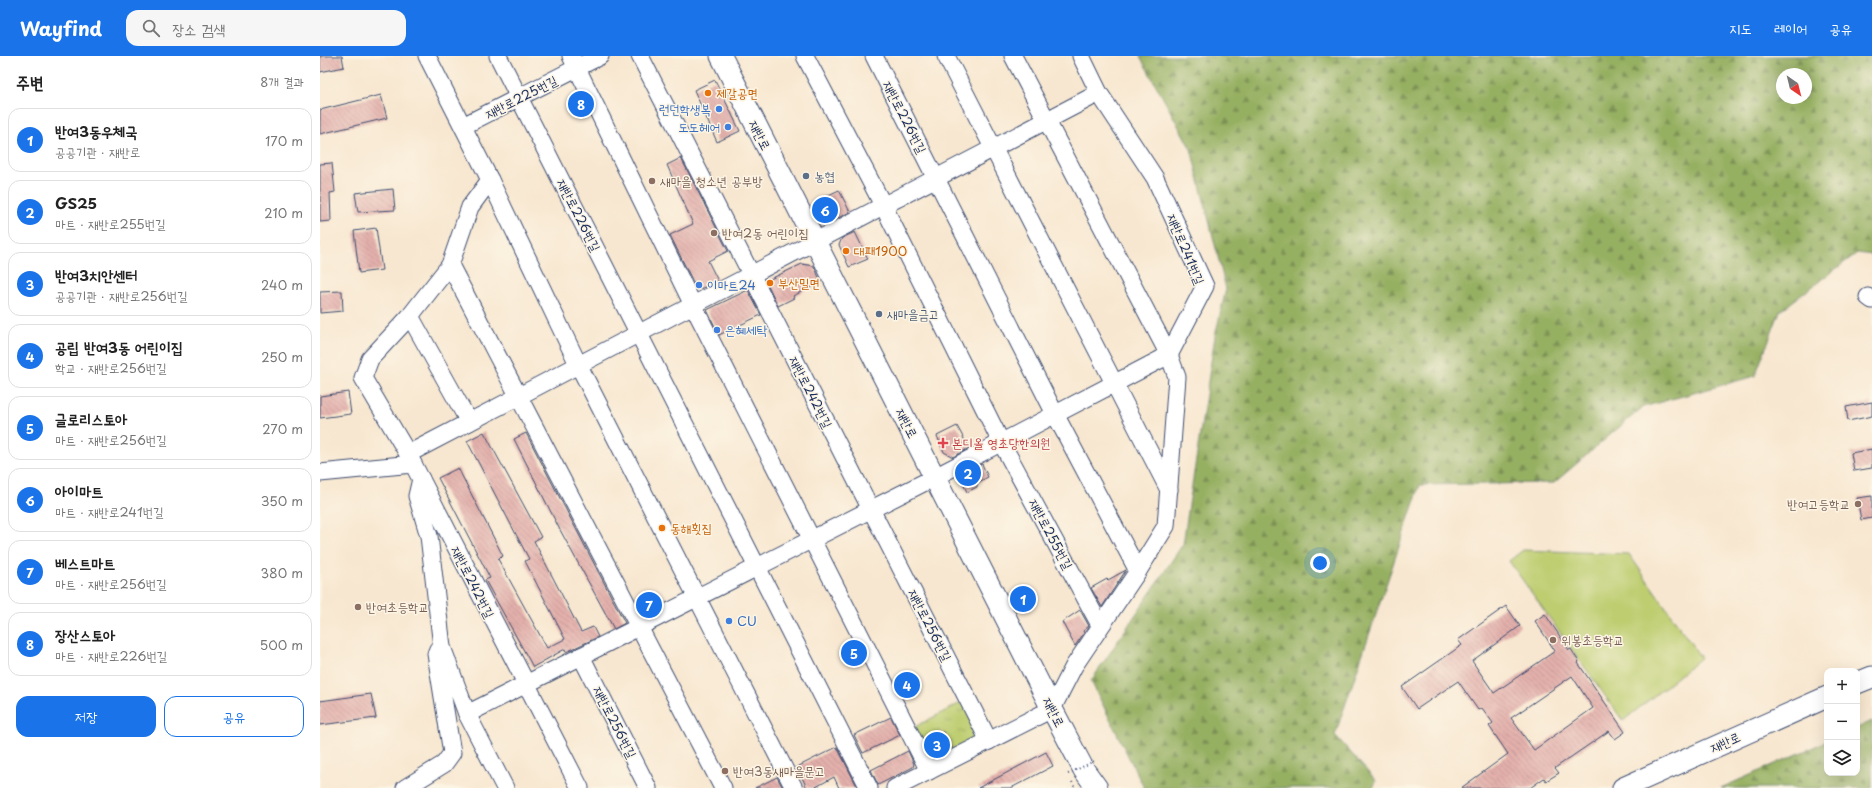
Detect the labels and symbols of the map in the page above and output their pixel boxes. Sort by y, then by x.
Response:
north arrow [1776,68,1812,104]
street label: 재반로225번길 [481,70,560,123]
street label: 재반로226번길 [879,77,932,156]
place label: 제갈공면 [716,83,758,102]
marker: 제갈공면 [703,88,713,98]
pin: 8 [568,89,594,119]
place label: 런던학생복 [659,99,711,118]
marker: 런던학생복 [714,104,724,114]
street label: 재반로 [745,116,776,153]
place label: 도도헤어 [678,117,720,136]
marker: 도도헤어 [723,122,733,132]
place label: 농협 [814,166,835,185]
place label: 새마을 청소년 공부방 [660,171,763,190]
marker: 농협 [801,171,811,181]
street label: 재반로226번길 [553,175,606,254]
marker: 새마을 청소년 공부방 [647,176,657,186]
pin: 6 [812,195,838,225]
street label: 재반로241번길 [1163,210,1210,287]
place label: 반여2동 어린이집 [722,223,809,242]
marker: 반여2동 어린이집 [709,228,719,238]
place label: 대패1900 [854,241,907,260]
marker: 대패1900 [841,246,851,256]
place label: 부산밀면 [778,273,820,292]
place label: 이마트24 [707,275,756,294]
marker: 부산밀면 [765,278,775,288]
marker: 이마트24 [694,280,704,290]
place label: 새마을금고 [887,304,939,323]
marker: 새마을금고 [874,309,884,319]
place label: 은혜세탁 [725,320,767,339]
marker: 은혜세탁 [712,325,722,335]
street label: 재반로242번길 [785,353,838,431]
street label: 재반로 [892,404,923,441]
place label: 본디올 영초당한의원 [952,433,1050,452]
marker: 본디올 영초당한의원 [937,437,949,449]
pin: 2 [955,458,981,488]
place label: 반여고등학교 [1787,494,1850,513]
street label: 재반로255번길 [1025,495,1078,572]
marker: 반여고등학교 [1853,499,1863,509]
place label: 동해횟집 [670,518,712,537]
marker: 동해횟집 [657,523,667,533]
street label: 재반로242번길 [447,543,500,621]
your location [1310,553,1330,573]
pin: 1 [1010,584,1036,614]
street label: 재반로256번길 [904,585,957,664]
pin: 7 [636,590,662,620]
place label: 반여초등학교 [366,597,429,616]
marker: 반여초등학교 [353,602,363,612]
place label: CU [737,611,757,630]
marker: CU [724,616,734,626]
place label: 위봉초등학교 [1561,630,1624,649]
marker: 위봉초등학교 [1548,635,1558,645]
pin: 5 [841,638,867,668]
pin: 4 [894,670,920,700]
street label: 재반로256번길 [589,682,642,761]
street label: 재반로 [1039,693,1070,730]
street label: 재반로 [1707,726,1743,757]
pin: 3 [924,730,950,760]
place label: 반여3동새마을문고 [733,761,825,780]
marker: 반여3동새마을문고 [720,766,730,776]

